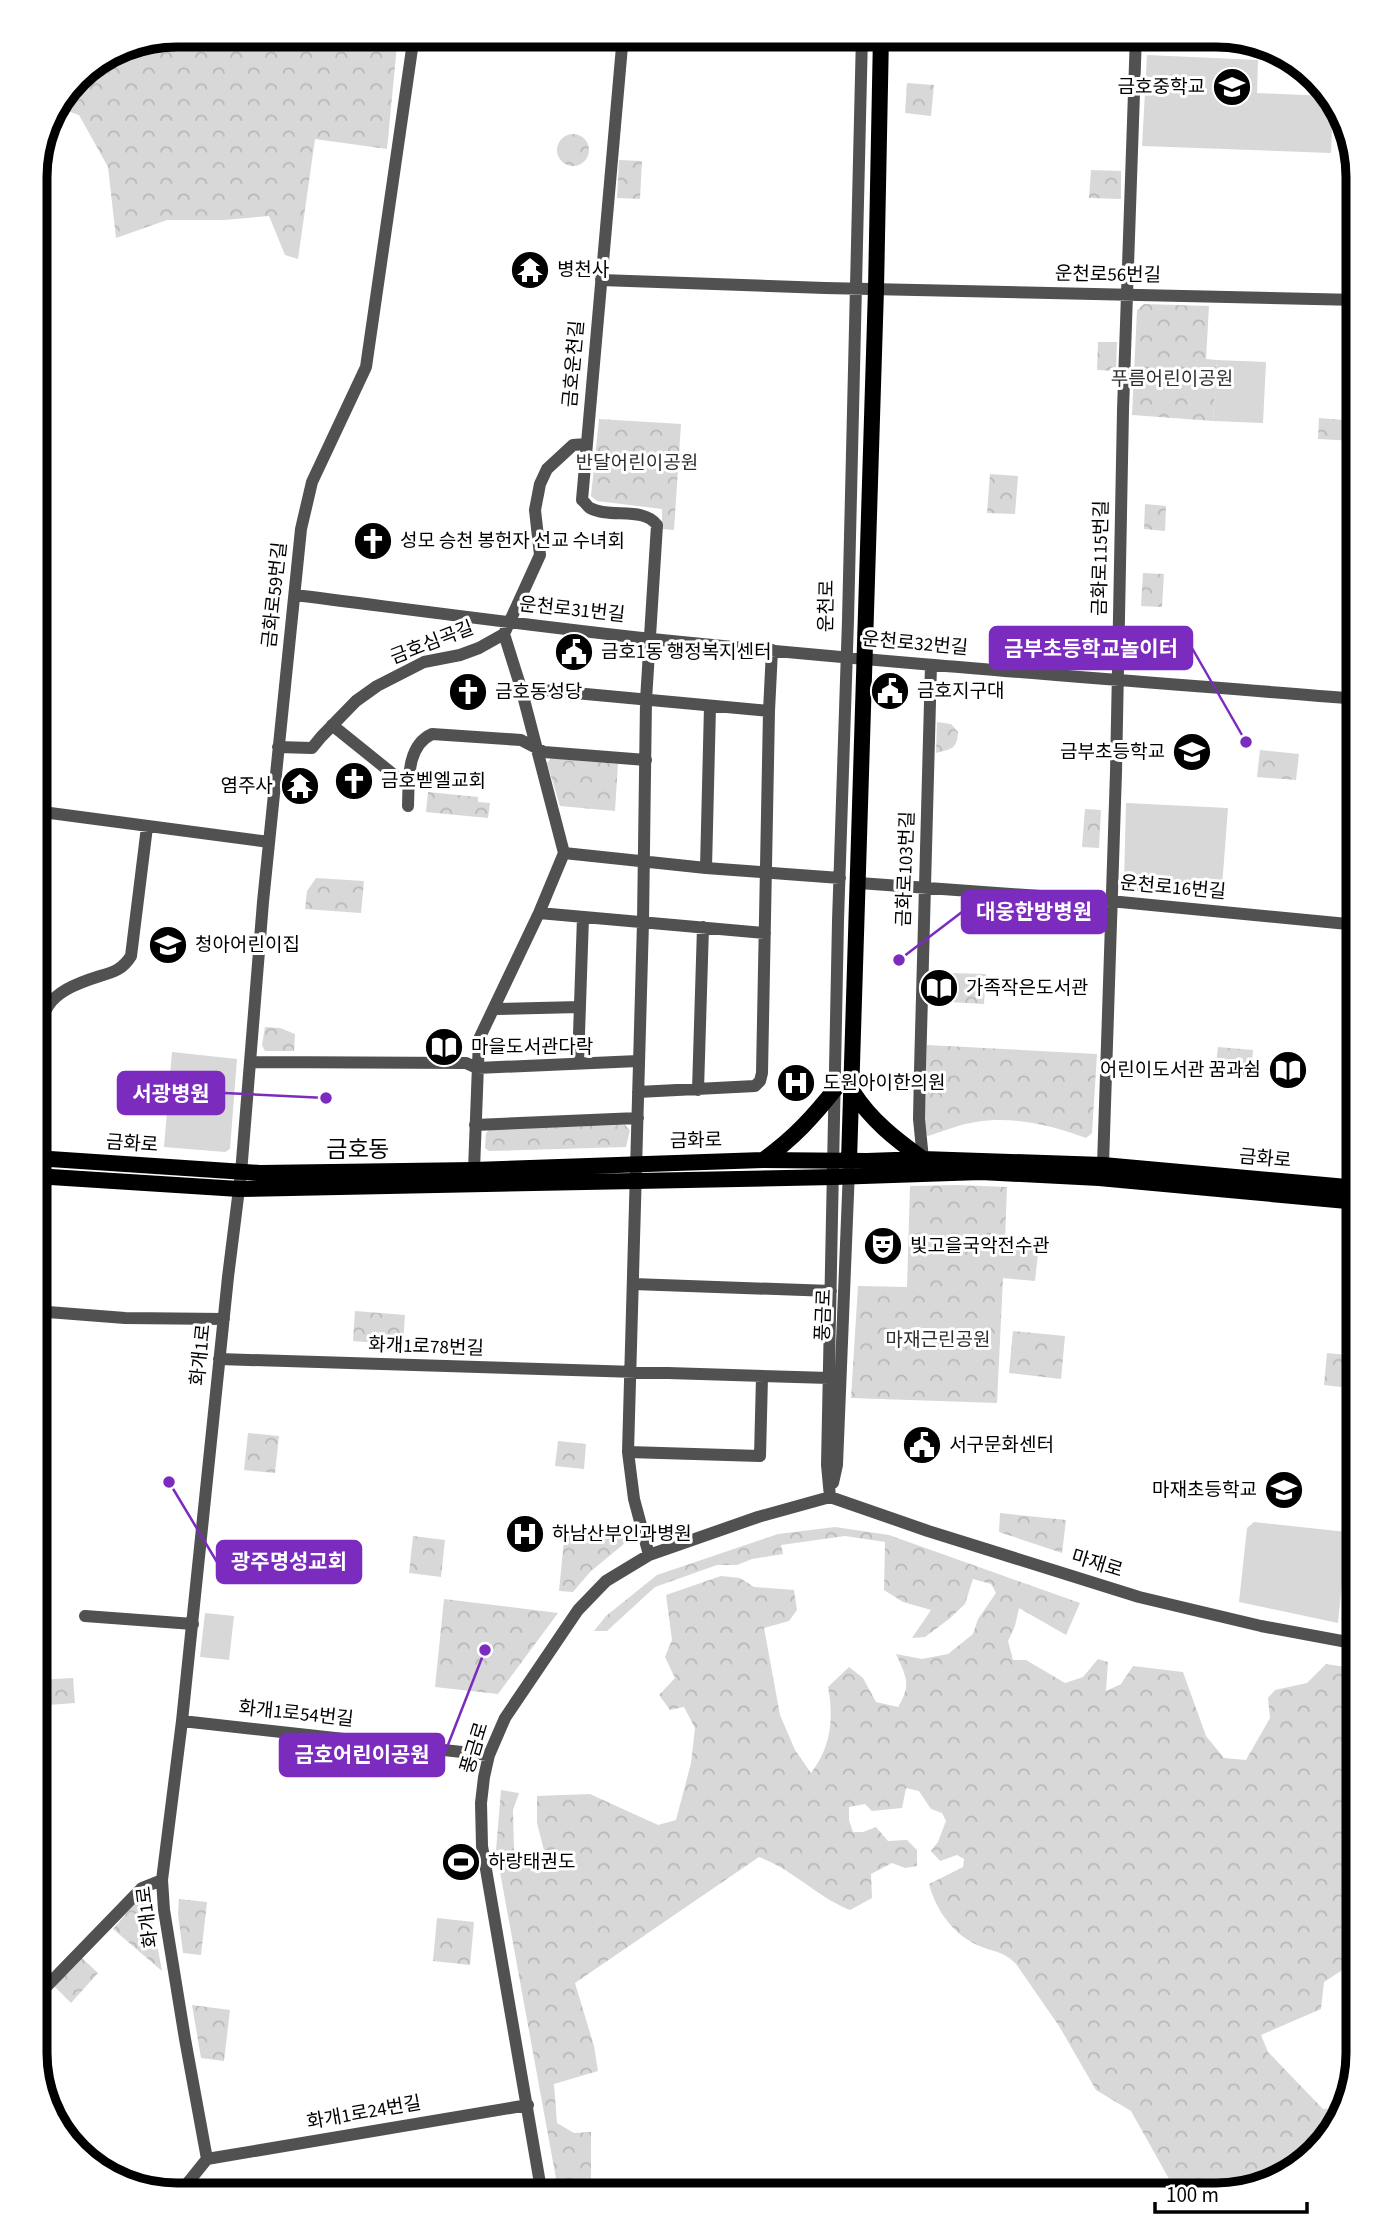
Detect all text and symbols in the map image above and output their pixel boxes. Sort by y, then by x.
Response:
school or university icon: 금호중학교 [1211,66,1253,108]
place label: 금호중학교 [1118,74,1205,101]
temple icon: 병천사 [509,249,551,291]
place label: 병천사 [557,257,609,284]
street label: 운천로56번길 [1055,261,1161,289]
street label: 금호운천길 [557,319,591,409]
park label: 푸름어린이공원 [1111,366,1233,393]
park label: 반달어린이공원 [576,450,698,477]
street label: 금화로115번길 [1086,500,1116,616]
church icon: 성모 승천 봉헌자 선교 수녀회 [352,520,394,562]
place label: 성모 승천 봉헌자 선교 수녀회 [400,528,625,555]
street label: 금화로59번길 [256,541,294,649]
street label: 운천로 [813,580,841,632]
street label: 운천로31번길 [518,591,626,629]
street label: 금호심곡길 [386,615,478,671]
street label: 운천로32번길 [861,626,969,662]
callout: 금부초등학교놀이터 [990,627,1192,669]
public building icon: 금호1동 행정복지센터 [553,631,595,673]
text: 금부초등학교놀이터 [1004,634,1178,664]
place label: 금호1동 행정복지센터 [601,639,772,666]
public building icon: 금호지구대 [869,670,911,712]
church icon: 금호동성당 [447,671,489,713]
place label: 금호지구대 [917,678,1004,705]
place label: 금호동성당 [495,679,582,706]
school or university icon: 금부초등학교 [1171,731,1213,773]
place label: 금부초등학교 [1060,739,1165,766]
church icon: 금호벧엘교회 [333,760,375,802]
temple icon: 염주사 [279,765,321,807]
place label: 금호벧엘교회 [381,768,486,795]
place label: 염주사 [221,773,273,800]
street label: 금화로103번길 [890,811,922,927]
street label: 운천로16번길 [1119,870,1227,906]
callout: 대웅한방병원 [962,891,1106,933]
text: 대웅한방병원 [976,897,1092,927]
school or university icon: 청아어린이집 [147,924,189,966]
place label: 청아어린이집 [195,932,300,959]
library icon: 가족작은도서관 [918,967,960,1009]
place label: 가족작은도서관 [966,975,1088,1002]
library icon: 마을도서관다락 [423,1026,465,1068]
place label: 마을도서관다락 [471,1034,593,1061]
library icon: 어린이도서관 꿈과쉼 [1267,1049,1309,1091]
place label: 어린이도서관 꿈과쉼 [1100,1057,1261,1084]
hospital icon: 도원아이한의원 [775,1062,817,1104]
place label: 도원아이한의원 [823,1070,945,1097]
callout: 서광병원 [118,1072,224,1114]
text: 서광병원 [132,1079,210,1109]
street label: 금화로 [670,1127,722,1155]
street label: 금화로 [105,1129,159,1159]
district label: 금호동 [326,1133,390,1166]
street label: 금화로 [1238,1143,1292,1175]
theatre icon: 빛고을국악전수관 [862,1225,904,1267]
place label: 빛고을국악전수관 [910,1233,1050,1260]
street label: 풍금로 [810,1288,838,1342]
street label: 화개1로 [184,1323,218,1387]
park label: 마재근린공원 [886,1327,990,1354]
street label: 화개1로78번길 [368,1331,484,1363]
public building icon: 서구문화센터 [901,1424,943,1466]
place label: 서구문화센터 [949,1432,1054,1459]
school or university icon: 마재초등학교 [1263,1469,1305,1511]
place label: 마재초등학교 [1152,1477,1257,1504]
hospital icon: 하남산부인과병원 [504,1513,546,1555]
place label: 하남산부인과병원 [552,1521,692,1548]
callout: 광주명성교회 [217,1541,361,1583]
street label: 마재로 [1068,1543,1126,1585]
text: 광주명성교회 [231,1547,347,1577]
street label: 화개1로54번길 [237,1695,355,1733]
street label: 풍금로 [454,1719,496,1777]
callout: 금호어린이공원 [280,1734,444,1776]
text: 금호어린이공원 [294,1740,430,1770]
sports icon: 하랑태권도 [440,1841,482,1883]
place label: 하랑태권도 [488,1849,575,1876]
street label: 화개1로 [131,1885,165,1949]
street label: 화개1로24번길 [305,2090,423,2136]
scale bar [1155,2170,1307,2214]
text: 100 m [1166,2180,1219,2210]

